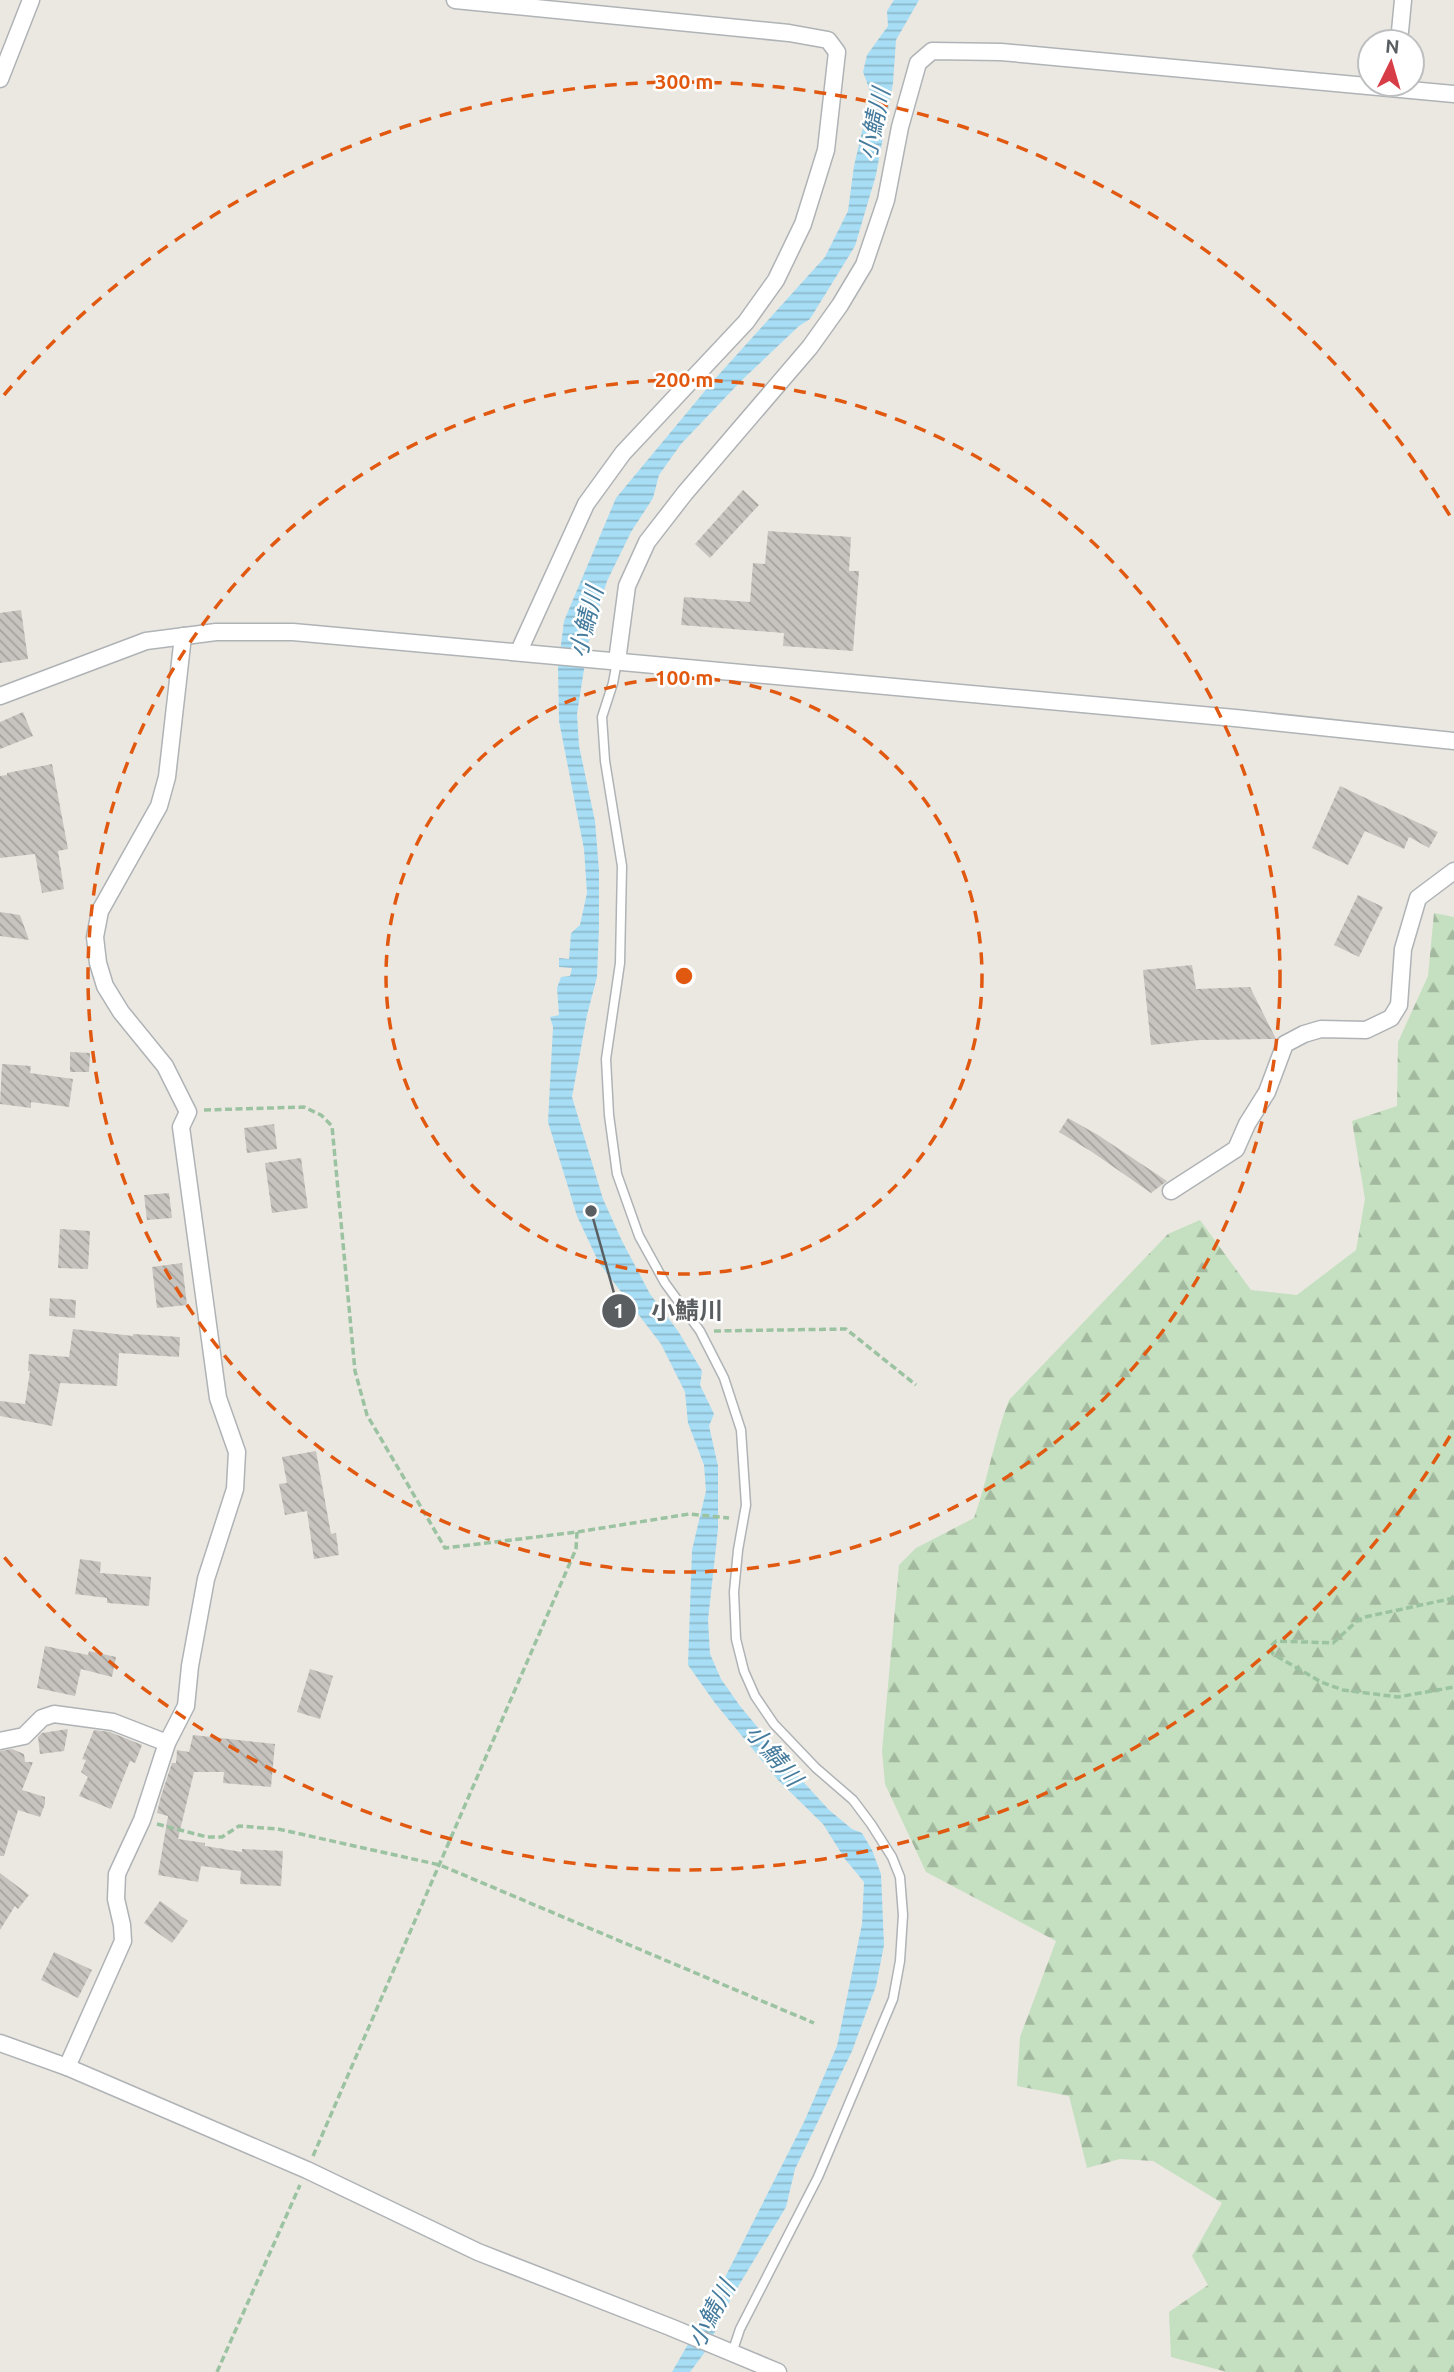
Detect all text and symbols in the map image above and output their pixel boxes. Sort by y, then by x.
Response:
north arrow [1356,28,1426,98]
text: N [1384,34,1401,58]
text: 300 m [655,69,713,93]
water label: 小鯖川 [853,83,895,162]
text: 200 m [655,367,713,391]
water label: 小鯖川 [564,581,609,660]
text: 100 m [655,665,713,689]
centre of rings [672,964,696,988]
callout: 小鯖川 [602,1288,737,1333]
text: 小鯖川 [651,1297,723,1324]
text: 1 [613,1298,625,1322]
water label: 小鯖川 [741,1719,809,1794]
water label: 小鯖川 [682,2273,741,2352]

